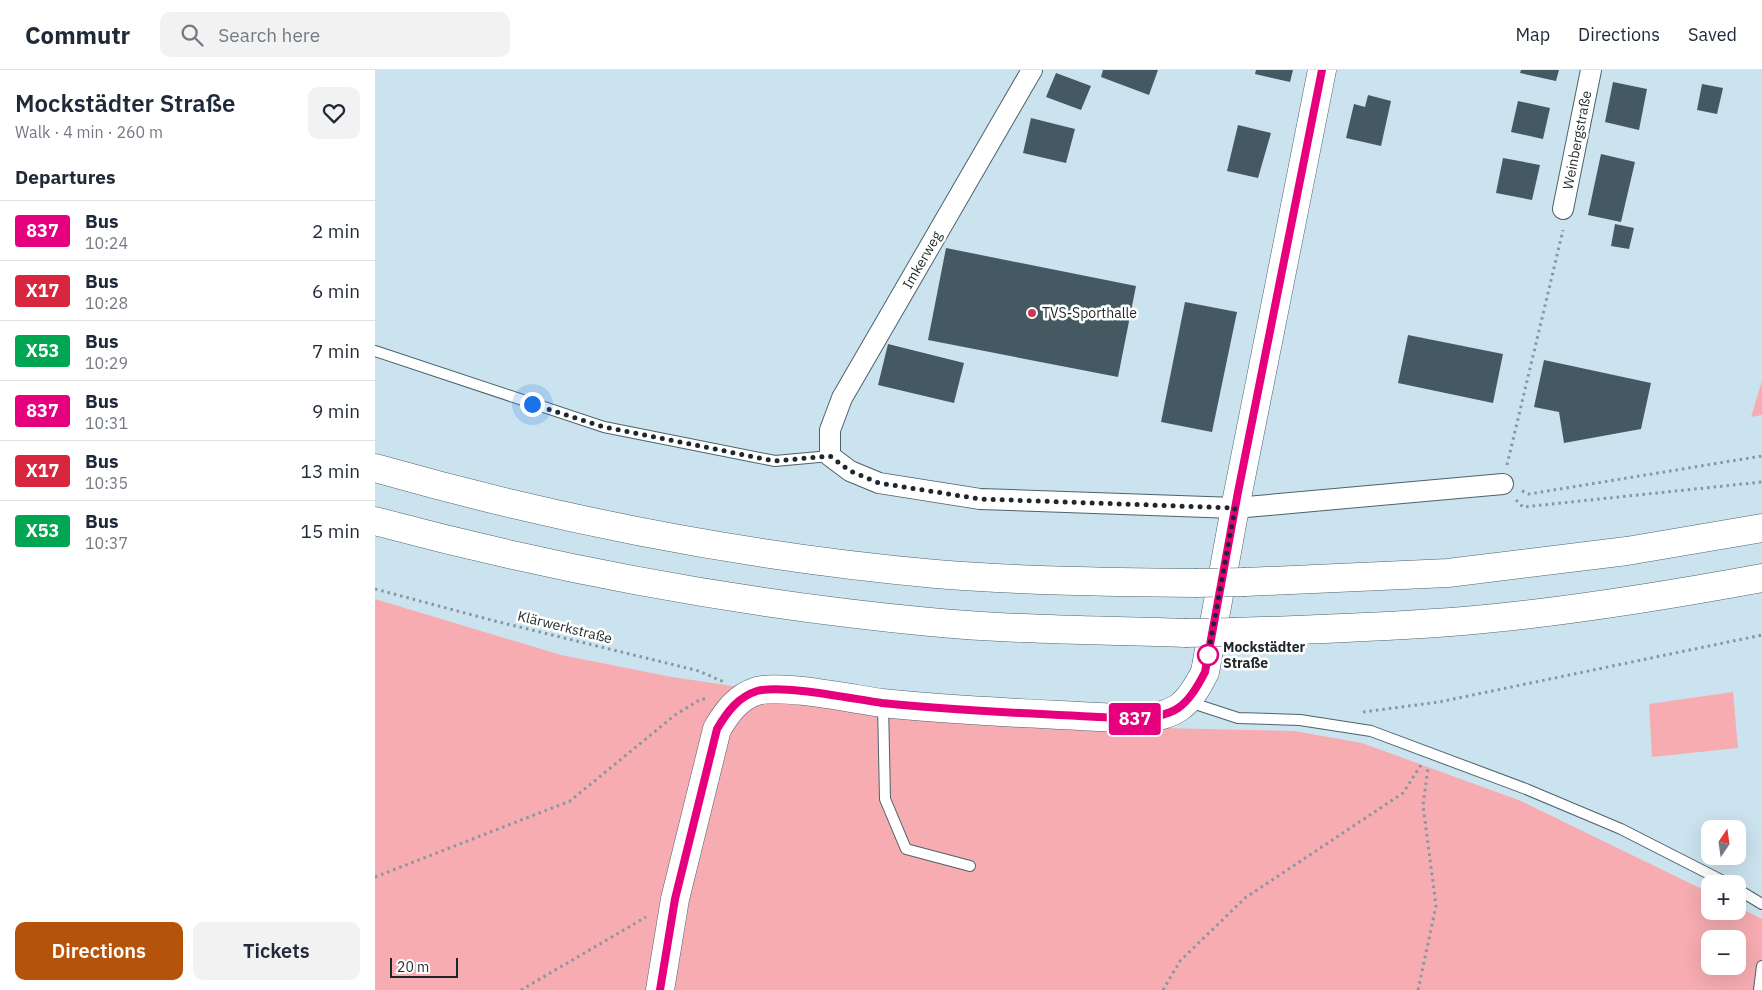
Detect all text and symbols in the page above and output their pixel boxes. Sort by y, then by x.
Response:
search box [160,12,510,57]
text: Commutr [25,19,130,51]
icon: search [178,21,206,49]
text: Search here [218,23,320,47]
text: Map [1515,23,1550,46]
text: Directions [1578,23,1660,46]
text: Saved [1688,23,1737,46]
text: Mockstädter Straße [15,87,236,119]
button: heart [308,87,360,139]
street label: Weinbergstraße [1559,89,1595,191]
text: Walk · 4 min · 260 m [15,122,163,142]
text: Departures [15,165,115,189]
text: Bus [85,209,119,233]
text: 837 [26,219,59,242]
text: 2 min [312,219,360,243]
street label: Imkerweg [898,227,946,292]
text: 10:24 [85,233,128,253]
text: Bus [85,269,119,293]
text: X17 [26,279,59,302]
text: 6 min [312,279,360,303]
text: 10:28 [85,293,128,313]
place label: TVS-Sporthalle [1042,304,1137,322]
marker: TVS-Sporthalle [1026,307,1038,319]
text: Bus [85,329,119,353]
text: X53 [26,339,59,362]
text: 7 min [312,339,360,363]
text: 10:29 [85,353,128,373]
text: Bus [85,389,119,413]
your location [520,392,545,417]
text: 837 [26,399,59,422]
text: 9 min [312,399,360,423]
text: 10:31 [85,413,128,433]
text: Bus [85,449,119,473]
text: X17 [26,459,59,482]
text: 13 min [301,459,360,483]
text: 10:35 [85,473,128,493]
text: Bus [85,509,119,533]
text: X53 [26,519,59,542]
text: 15 min [301,519,360,543]
text: 10:37 [85,533,128,553]
street label: Klärwerkstraße [516,607,615,648]
place label: Mockstädter Straße [1223,638,1305,672]
marker: Mockstädter Straße [1197,644,1219,666]
line badge: 837 [1106,703,1164,735]
text: 837 [1119,707,1151,730]
north arrow [1701,820,1746,865]
map controls [1701,820,1746,975]
button: + [1701,875,1746,920]
button: Directions [15,922,183,980]
button: Tickets [193,922,360,980]
button: − [1701,930,1746,975]
scale bar [390,955,457,978]
text: 20 m [397,958,429,976]

